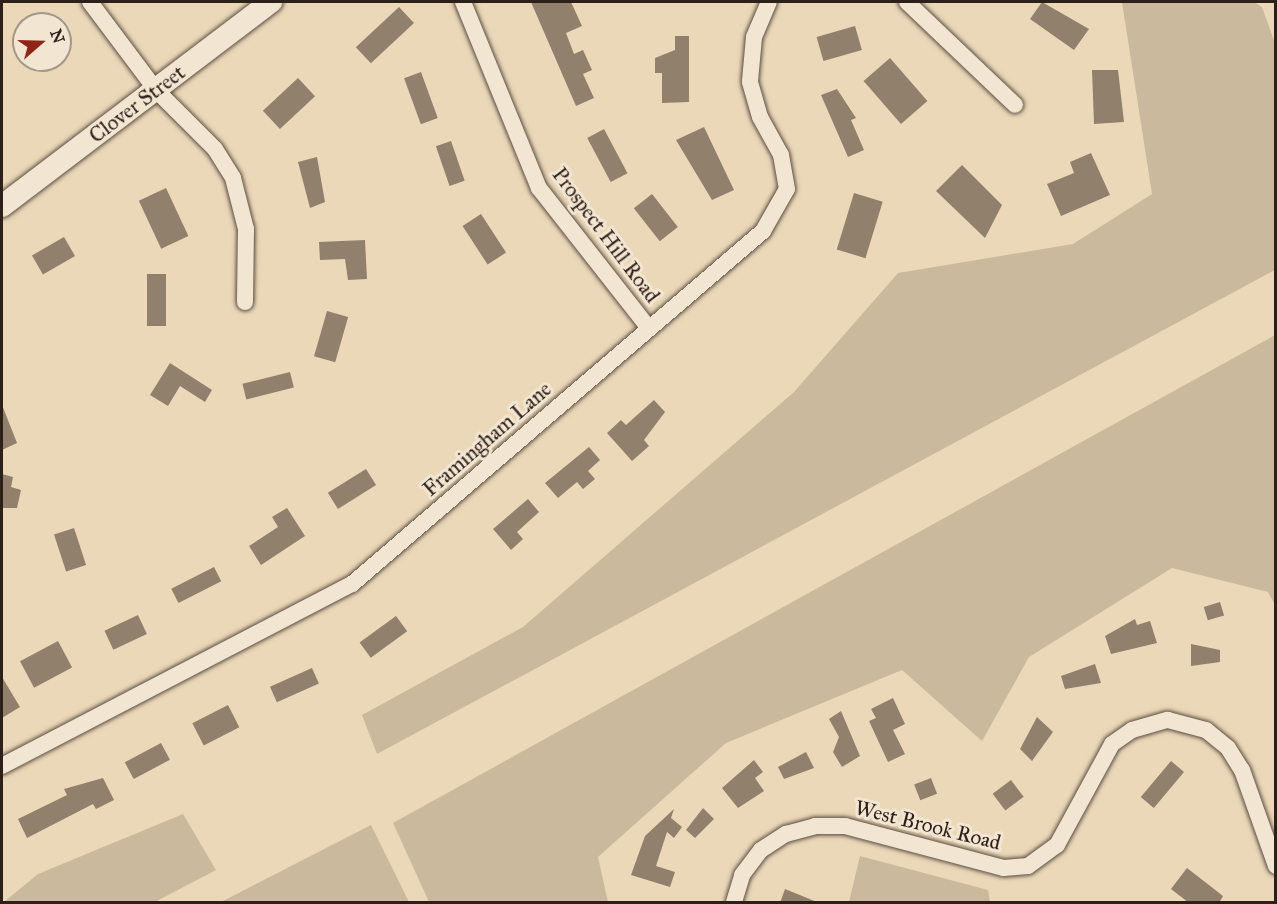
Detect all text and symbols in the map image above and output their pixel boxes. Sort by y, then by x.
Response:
north arrow [12,12,72,72]
text: N [46,27,69,46]
street label: Clover Street [84,60,190,148]
street label: Prospect Hill Road [547,162,665,308]
street label: Framingham Lane [418,376,556,502]
street label: West Brook Road [852,795,1004,855]

